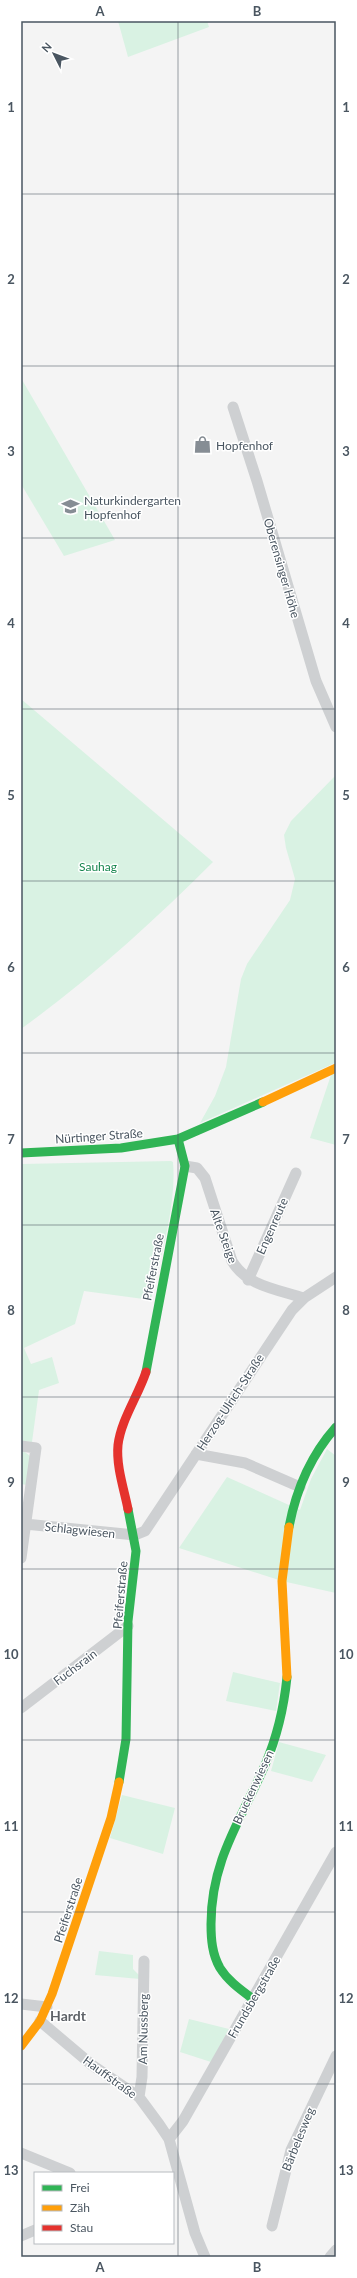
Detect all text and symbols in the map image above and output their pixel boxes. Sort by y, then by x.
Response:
text: A [94,3,105,19]
text: B [253,3,262,19]
north arrow [34,34,74,74]
text: N [39,39,54,54]
text: 1 [7,99,15,115]
text: 1 [342,99,350,115]
text: 2 [7,271,15,287]
text: 2 [342,271,350,287]
shop icon: Hopfenhof [193,435,213,455]
place label: Hopfenhof [216,438,274,453]
text: 3 [7,443,15,459]
text: 3 [342,443,350,459]
place label: Naturkindergarten Hopfenhof [84,493,181,522]
school or university icon: Naturkindergarten Hopfenhof [61,497,81,517]
street label: Oberensinger Höhe [261,516,303,620]
text: 4 [7,615,15,631]
text: 4 [342,615,350,631]
text: 5 [7,787,15,803]
text: 5 [342,787,350,803]
park label: Sauhag [79,859,117,874]
text: 6 [7,959,15,975]
text: 6 [342,959,350,975]
street label: Nürtinger Straße [55,1125,143,1147]
text: 7 [7,1131,15,1147]
text: 7 [342,1131,350,1147]
street label: Engenreute [253,1195,291,1257]
street label: Alte Steige [207,1207,241,1265]
street label: Pfeiferstraße [139,1232,167,1302]
text: 8 [7,1302,15,1318]
text: 8 [342,1302,350,1318]
street label: Herzog-Ulrich-Straße [193,1351,267,1453]
text: 9 [7,1474,15,1490]
text: 9 [342,1474,350,1490]
street label: Schlagwiesen [44,1519,116,1541]
street label: Pfeiferstraße [110,1560,130,1630]
text: 10 [3,1646,19,1662]
street label: Fuchsrain [50,1646,100,1688]
text: 10 [338,1646,354,1662]
street label: Bruckenwiesen [229,1748,277,1826]
text: 11 [3,1818,19,1834]
text: 11 [338,1818,354,1834]
street label: Pfeiferstraße [50,1875,86,1945]
street label: Frundsbergstraße [224,1953,284,2041]
text: 12 [3,1990,19,2006]
text: 12 [338,1990,354,2006]
street label: Am Nussberg [135,1994,151,2064]
district label: Hardt [50,2007,87,2024]
street label: Hauffstraße [80,2053,140,2101]
street label: Bärbelesweg [278,2105,318,2173]
text: 13 [3,2162,19,2178]
text: 13 [338,2162,354,2178]
legend [34,2172,174,2244]
text: Frei [70,2180,90,2195]
text: Zäh [70,2200,90,2215]
text: Stau [70,2220,93,2235]
text: A [94,2259,105,2275]
text: B [253,2259,262,2275]

